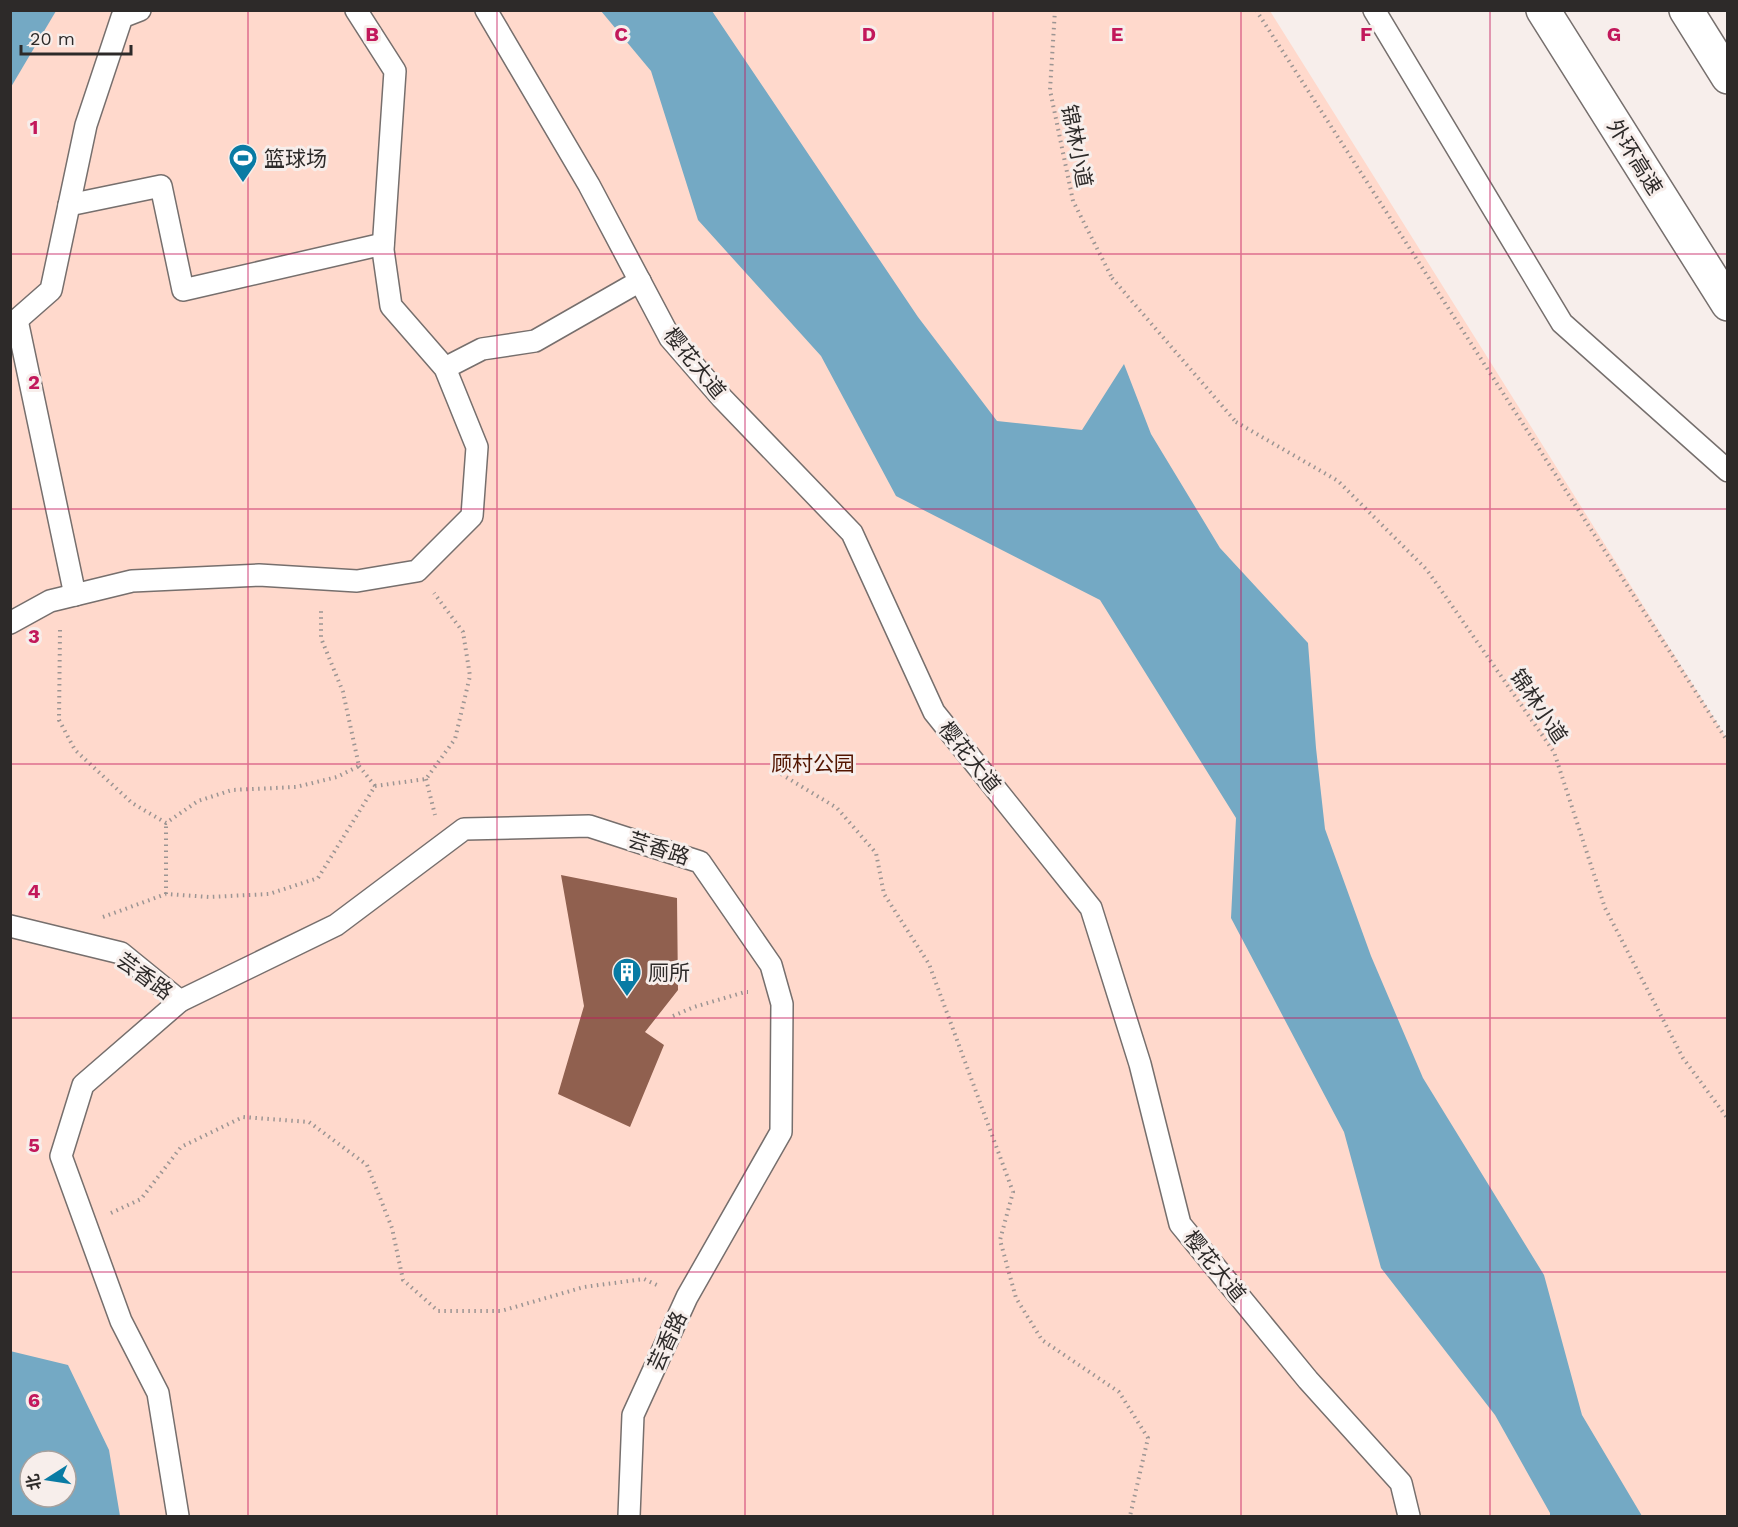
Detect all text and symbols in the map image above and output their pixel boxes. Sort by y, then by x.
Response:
scale bar [21,18,130,56]
text: B [365,22,379,46]
text: C [614,22,628,46]
text: D [862,22,876,46]
text: E [1111,22,1123,46]
text: F [1360,22,1372,46]
text: G [1607,22,1621,46]
text: 20 m [30,28,75,49]
street label: 锦林小道 [1057,102,1097,190]
text: 1 [30,115,38,139]
street label: 外环高速 [1602,115,1668,199]
sports icon: 篮球场 [227,142,259,184]
place label: 篮球场 [264,146,327,171]
street label: 樱花大道 [659,322,731,404]
text: 2 [28,370,40,394]
text: 3 [28,624,40,648]
street label: 锦林小道 [1505,664,1573,748]
street label: 樱花大道 [934,716,1006,798]
park label: 顾村公园 [771,751,855,776]
street label: 芸香路 [625,826,693,870]
text: 4 [28,879,41,903]
street label: 芸香路 [112,947,178,1005]
building icon: 厕所 [611,956,643,998]
place label: 厕所 [648,960,690,985]
text: 5 [28,1133,40,1157]
street label: 樱花大道 [1179,1225,1251,1307]
street label: 芸香路 [642,1307,692,1375]
text: 6 [28,1388,40,1412]
north arrow [18,1449,78,1509]
text: 北 [23,1472,45,1492]

